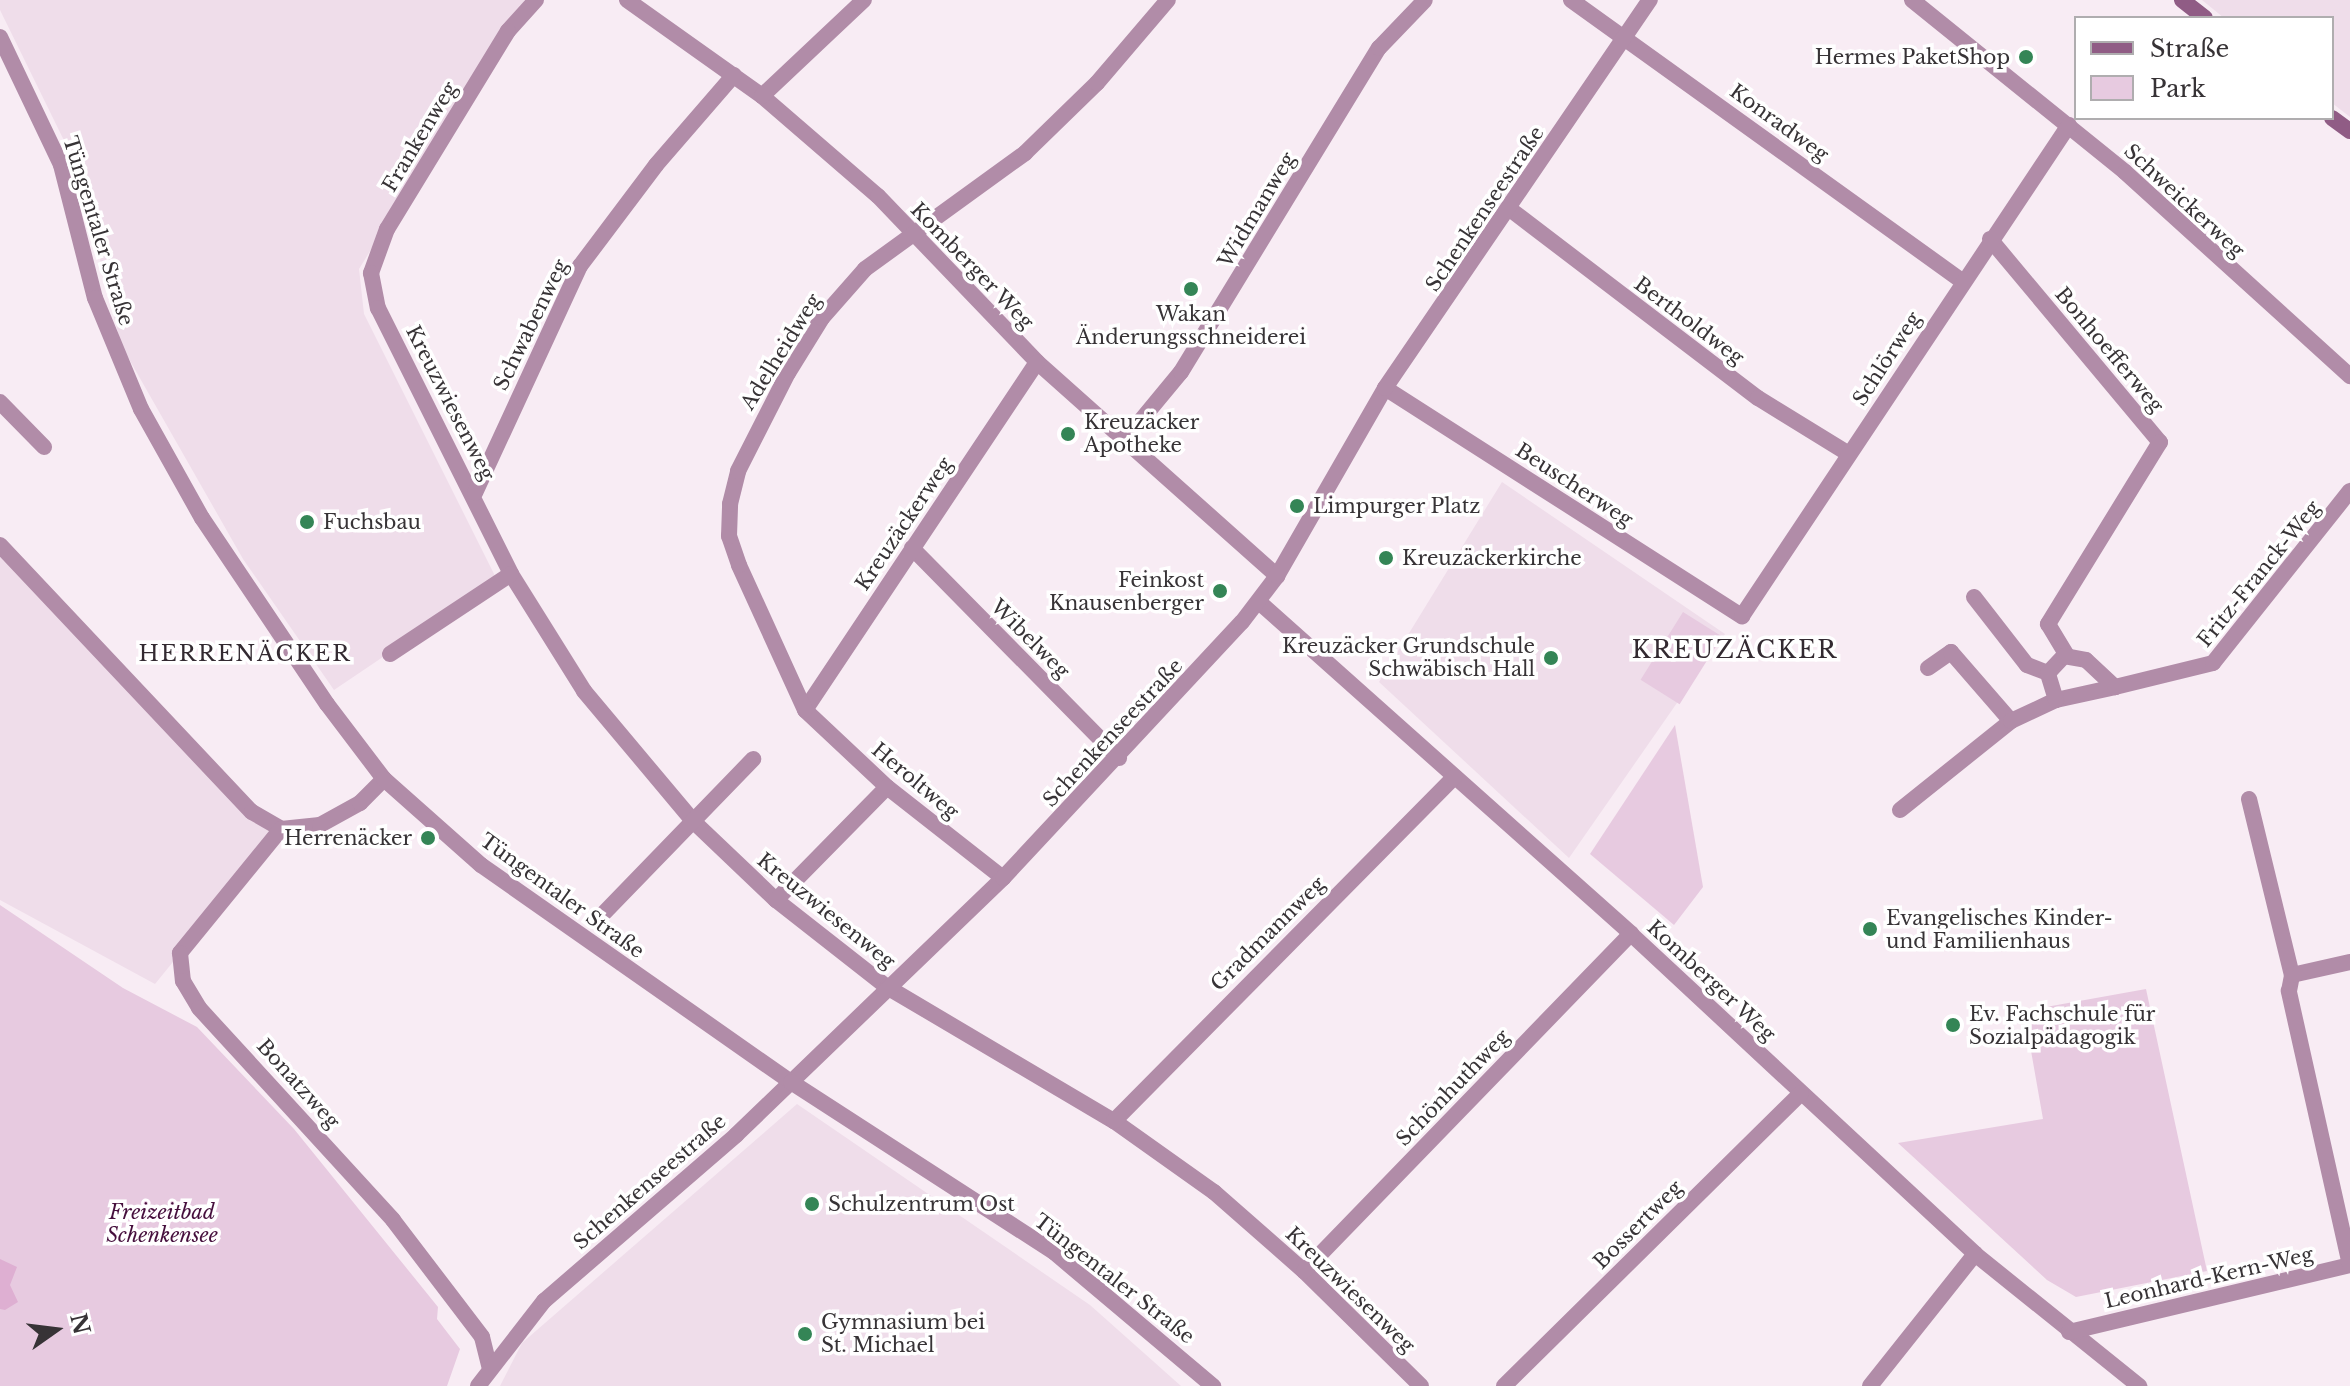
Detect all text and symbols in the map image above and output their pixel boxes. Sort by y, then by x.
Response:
legend [2074,16,2334,120]
text: Straße [2150,34,2229,63]
place label: Hermes PaketShop [1815,45,2010,69]
marker: Hermes PaketShop [2017,48,2035,66]
text: Park [2150,74,2206,103]
street label: Frankenweg [378,78,462,196]
street label: Konradweg [1725,79,1833,167]
street label: Schenkenseestraße [1421,122,1549,296]
street label: Tüngentaler Straße [58,133,138,329]
street label: Schweickerweg [2119,139,2249,263]
street label: Widmanweg [1213,148,1301,272]
street label: Komberger Weg [905,197,1039,335]
street label: Schwabenweg [489,255,573,395]
street label: Bertholdweg [1630,272,1748,370]
marker: Wakan Änderungsschneiderei [1182,280,1200,298]
street label: Bonhoefferweg [2050,283,2168,417]
street label: Adelheidweg [736,290,826,414]
place label: Wakan Änderungsschneiderei [1076,302,1306,349]
street label: Schlörweg [1848,308,1926,410]
street label: Kreuzwiesenweg [401,322,499,484]
place label: Kreuzäcker Apotheke [1084,410,1199,457]
marker: Kreuzäcker Apotheke [1059,425,1077,443]
street label: Beuscherweg [1511,438,1637,532]
street label: Kreuzäckerweg [851,453,957,595]
place label: Limpurger Platz [1313,494,1481,518]
street label: Fritz-Franck-Weg [2193,496,2325,652]
marker: Limpurger Platz [1288,497,1306,515]
place label: Fuchsbau [323,510,421,534]
marker: Fuchsbau [298,513,316,531]
place label: Kreuzäckerkirche [1402,546,1582,570]
marker: Kreuzäckerkirche [1377,549,1395,567]
place label: Feinkost Knausenberger [1049,568,1204,615]
marker: Feinkost Knausenberger [1211,582,1229,600]
street label: Wibelweg [986,595,1074,683]
place label: Kreuzäcker Grundschule Schwäbisch Hall [1281,634,1535,681]
district label: KREUZÄCKER [1632,636,1838,664]
district label: HERRENÄCKER [138,641,352,667]
marker: Kreuzäcker Grundschule Schwäbisch Hall [1542,649,1560,667]
street label: Schenkenseestraße [1038,654,1188,812]
street label: Heroltweg [867,738,963,824]
place label: Herrenäcker [284,826,412,850]
street label: Tüngentaler Straße [475,828,649,964]
marker: Herrenäcker [419,829,437,847]
street label: Kreuzwiesenweg [752,848,900,974]
street label: Gradmannweg [1206,872,1330,996]
place label: Evangelisches Kinder- und Familienhaus [1886,906,2113,953]
street label: Komberger Weg [1642,915,1780,1047]
marker: Evangelisches Kinder- und Familienhaus [1861,920,1879,938]
place label: Ev. Fachschule für Sozialpädagogik [1969,1002,2155,1049]
marker: Ev. Fachschule für Sozialpädagogik [1944,1016,1962,1034]
street label: Schönhuthweg [1391,1025,1515,1151]
street label: Bonatzweg [252,1034,344,1134]
street label: Schenkenseestraße [569,1109,731,1255]
street label: Bossertweg [1589,1176,1687,1274]
place label: Schulzentrum Ost [828,1192,1015,1216]
marker: Schulzentrum Ost [803,1195,821,1213]
park label: Freizeitbad Schenkensee [106,1200,218,1247]
street label: Tüngentaler Straße [1029,1209,1199,1349]
street label: Kreuzwiesenweg [1280,1222,1420,1358]
street label: Leonhard-Kern-Weg [2102,1242,2316,1314]
north arrow [16,1290,96,1370]
place label: Gymnasium bei St. Michael [821,1310,985,1357]
text: N [64,1311,95,1337]
marker: Gymnasium bei St. Michael [796,1325,814,1343]

